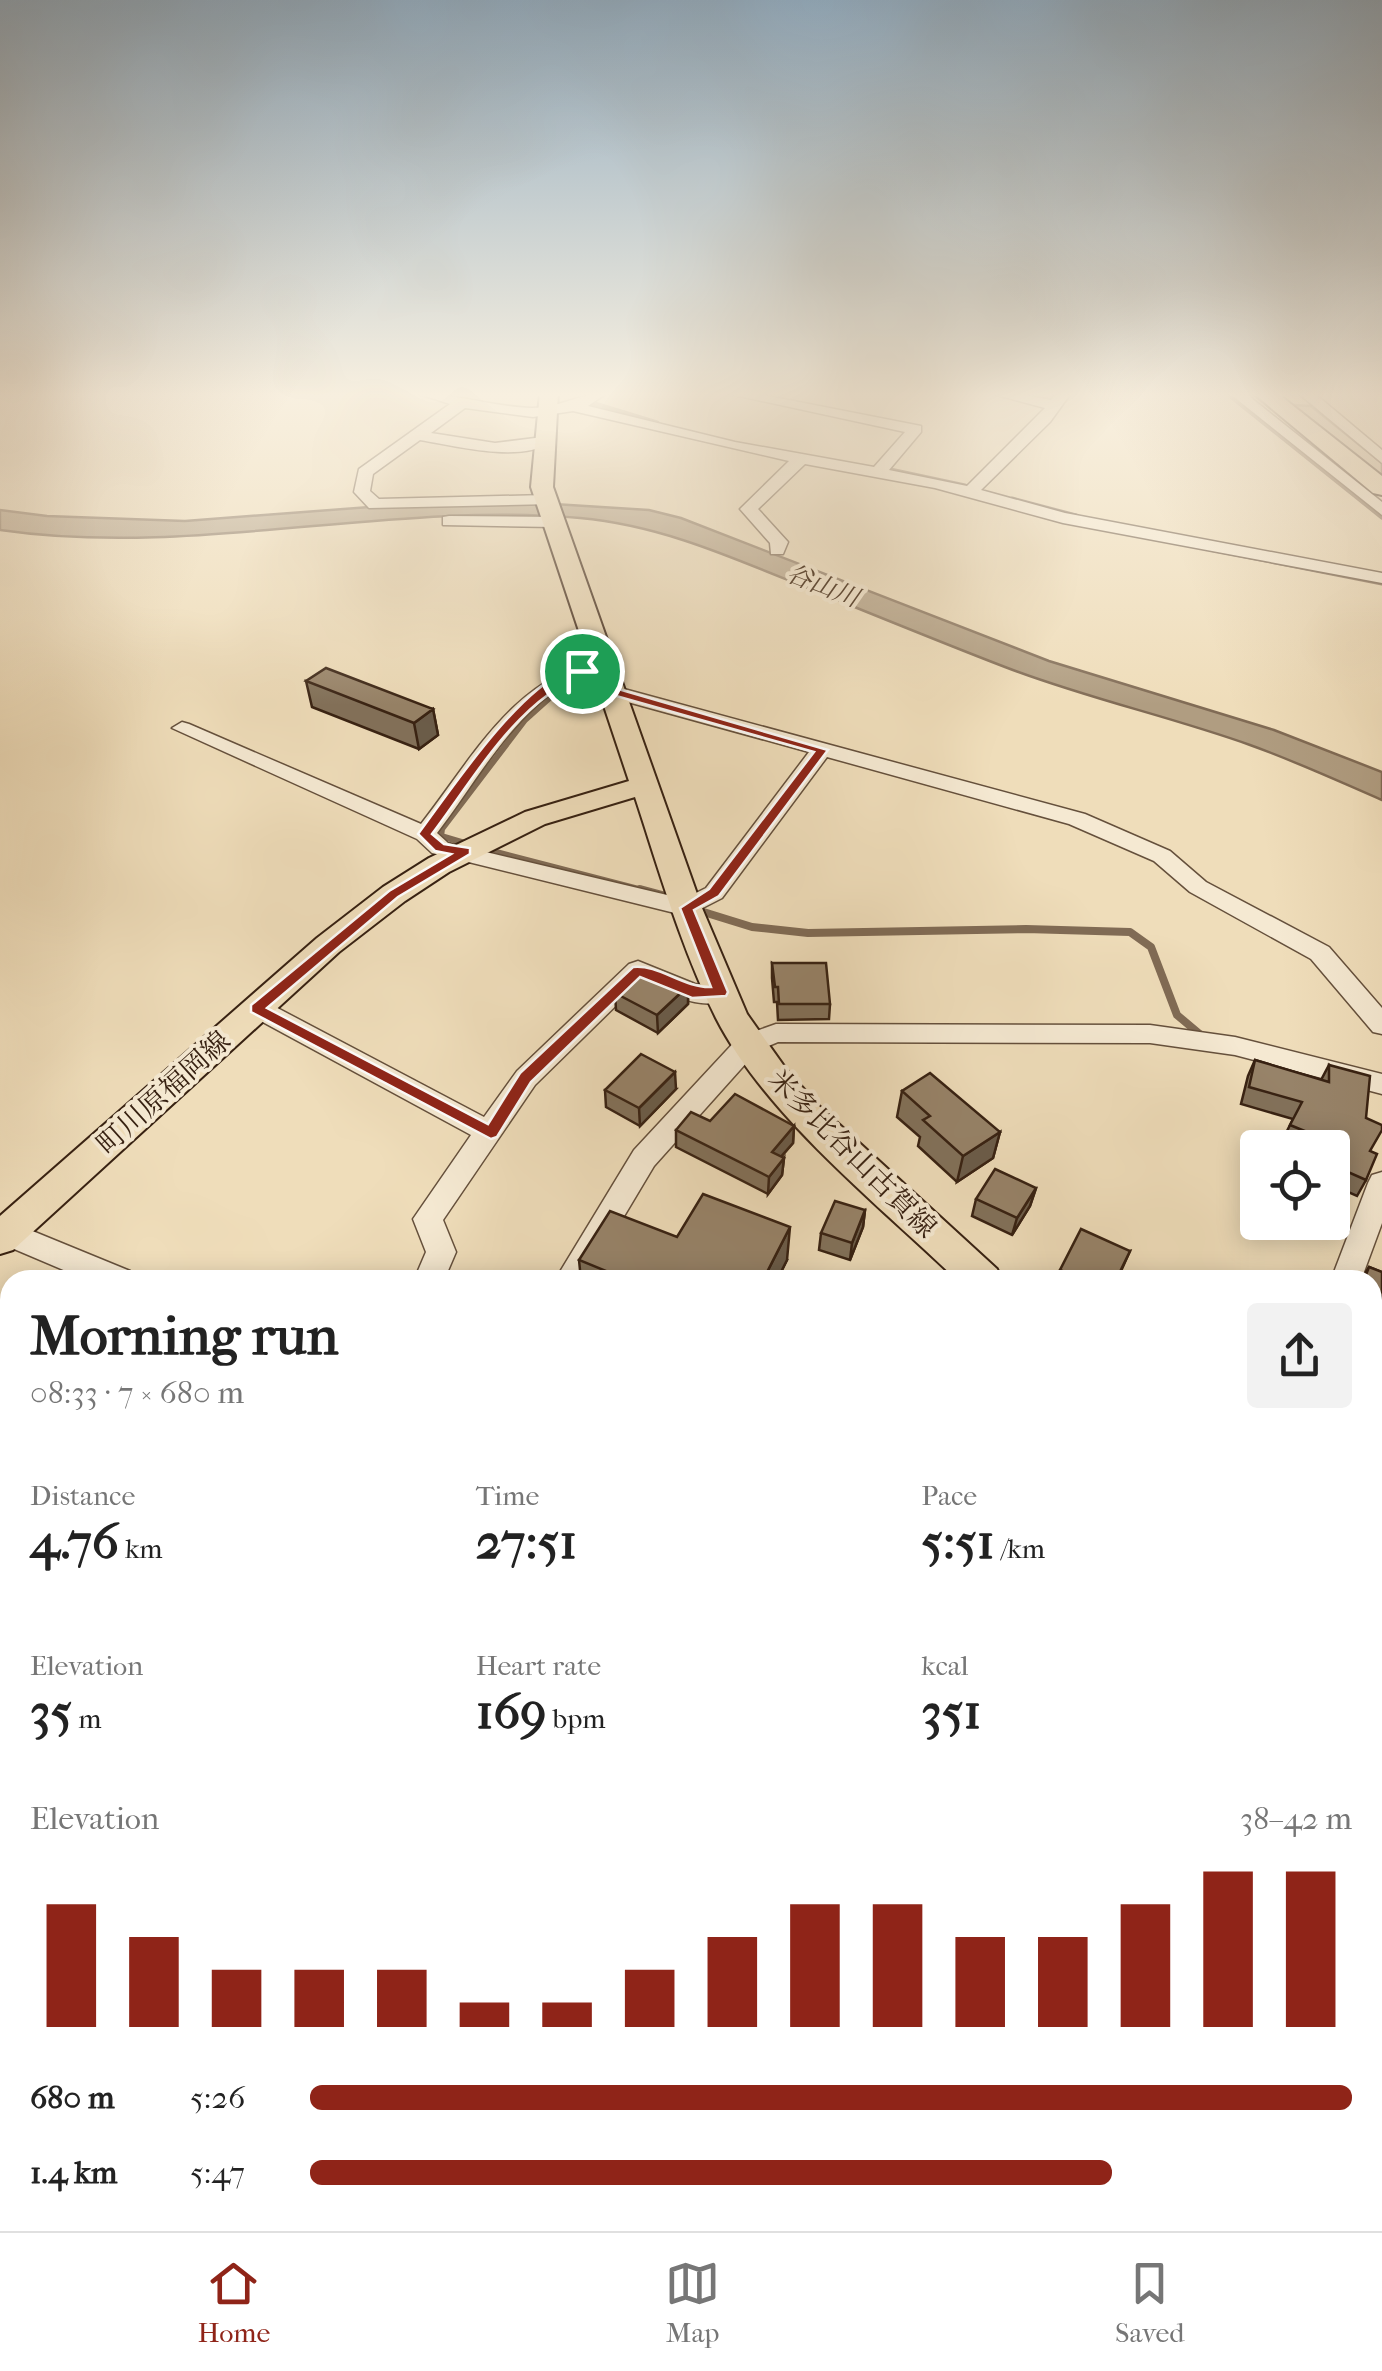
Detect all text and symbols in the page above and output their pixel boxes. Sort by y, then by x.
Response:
water label: 谷山川 [783,558,866,614]
pin [540,629,625,714]
icon: arrive [555,644,610,699]
street label: 町川原福岡線 [90,1024,237,1161]
street label: 米多比谷山古賀線 [762,1062,944,1244]
map controls [1240,1130,1350,1240]
button: locate [1240,1130,1350,1240]
button: share [1247,1303,1352,1408]
text: Morning run [30,1304,338,1368]
text: 08:33 · 7 × 680 m [30,1374,244,1411]
text: Distance [30,1479,135,1512]
text: Time [476,1479,539,1512]
text: Pace [921,1479,977,1512]
text: 4.76 [30,1512,119,1571]
text: 27:51 [476,1512,577,1571]
text: 5:51 [921,1512,995,1571]
text: km [119,1532,163,1565]
text: /km [995,1532,1045,1565]
text: Elevation [30,1649,143,1682]
text: Heart rate [476,1649,601,1682]
text: kcal [921,1649,968,1682]
text: 35 [30,1682,72,1741]
text: 169 [476,1682,547,1741]
text: 351 [921,1682,981,1741]
text: m [72,1702,101,1735]
text: bpm [547,1702,606,1735]
text: Elevation [30,1800,159,1837]
text: 38–42 m [1240,1800,1352,1837]
text: 680 m [30,2079,115,2116]
text: 5:26 [190,2079,245,2116]
text: 1.4 km [30,2154,117,2191]
text: 5:47 [190,2154,245,2191]
tab: Home [197,2256,270,2349]
tab: Map [665,2256,720,2349]
tab: Saved [1115,2256,1185,2349]

